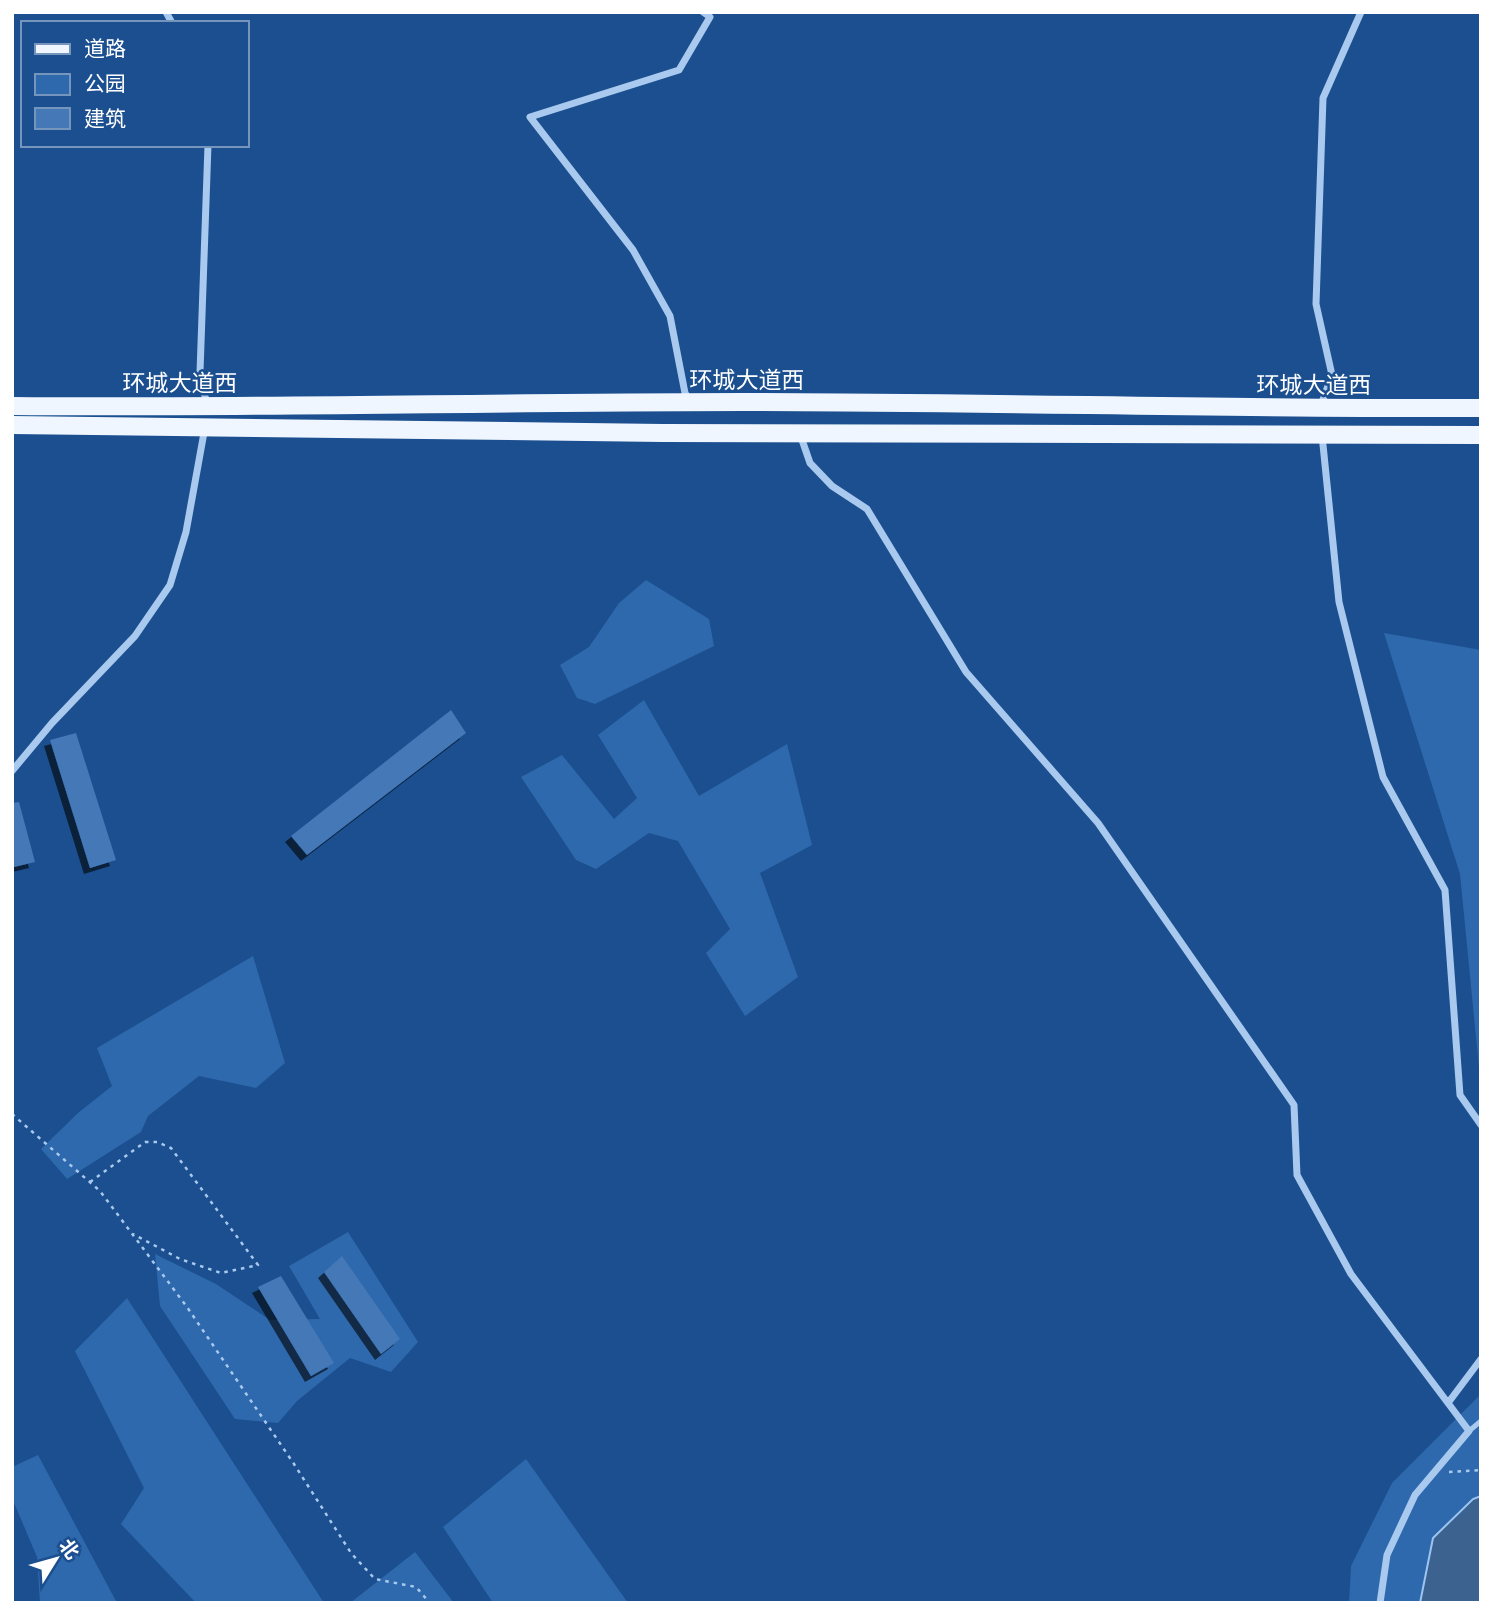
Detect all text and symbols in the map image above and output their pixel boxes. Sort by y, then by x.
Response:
legend [21,21,248,147]
text: 道路 [84,35,126,60]
text: 公园 [84,70,126,95]
text: 建筑 [84,105,126,130]
street label: 环城大道西 [690,365,805,393]
street label: 环城大道西 [123,368,238,396]
street label: 环城大道西 [1257,370,1372,398]
north arrow [21,1524,91,1594]
text: 北 [55,1534,85,1563]

